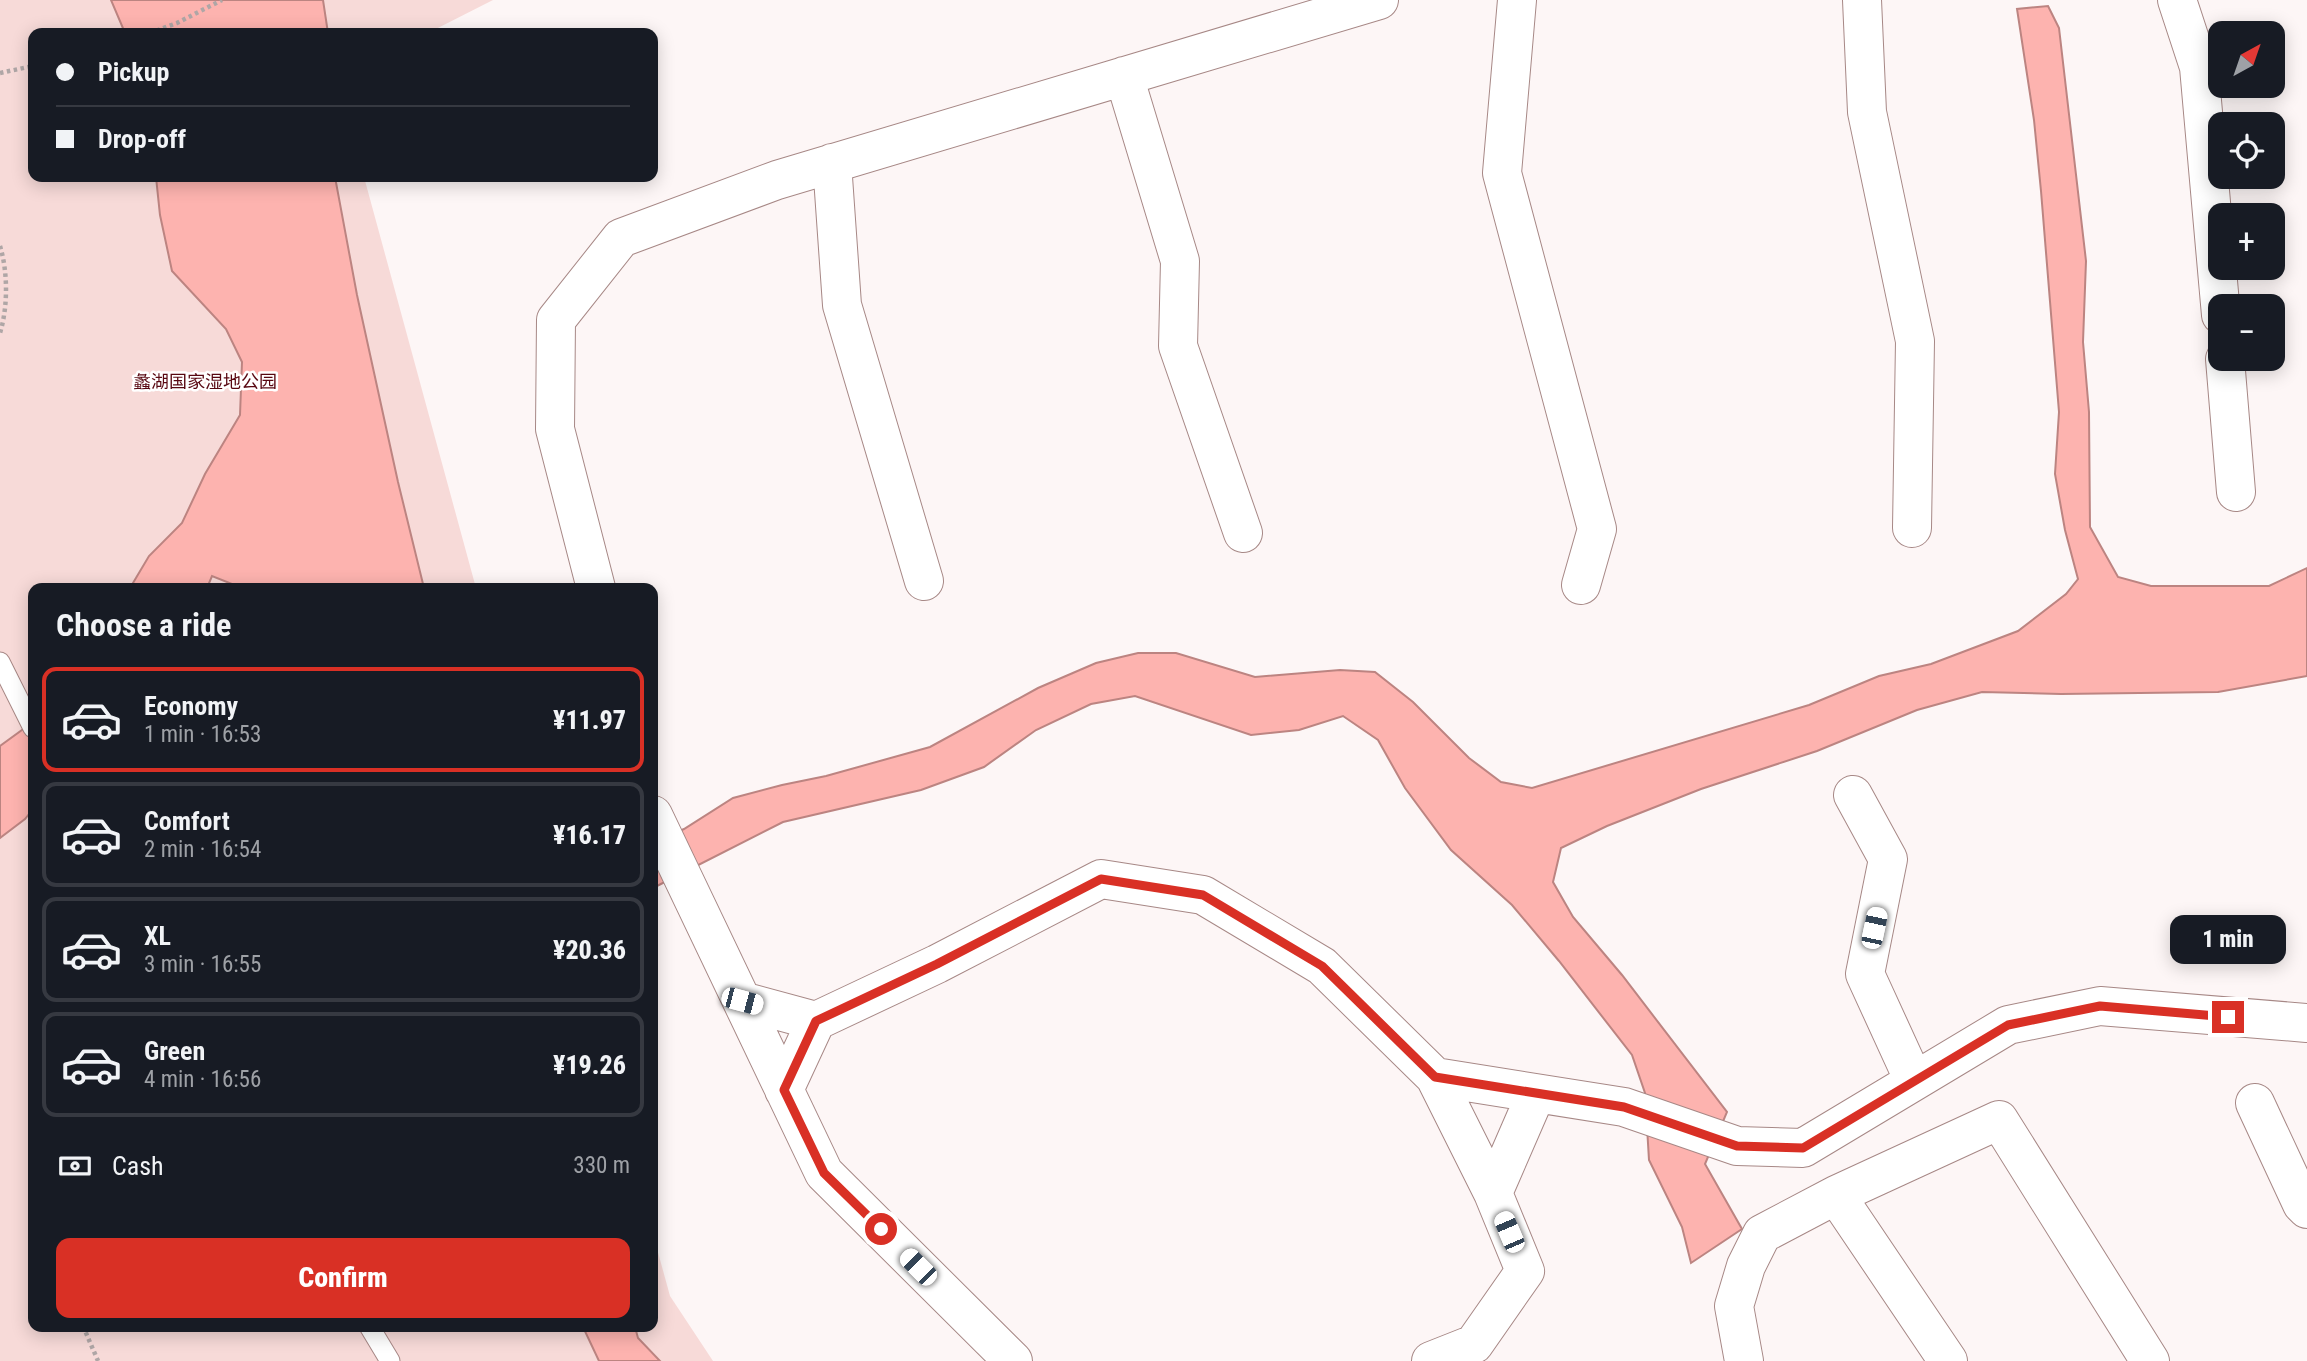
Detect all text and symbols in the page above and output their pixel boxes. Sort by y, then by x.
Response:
north arrow [2208,21,2286,98]
map controls [2208,21,2285,371]
text: Pickup [98,57,169,87]
button: locate [2208,112,2285,189]
text: Drop-off [98,124,186,154]
button: + [2208,203,2285,280]
button: − [2208,294,2285,371]
park label: 蠡湖国家湿地公园 [133,371,277,392]
text: Choose a ride [56,606,231,644]
icon: car [60,688,123,751]
text: Economy [144,691,238,721]
text: ¥11.97 [553,705,626,735]
text: 1 min · 16:53 [144,721,261,748]
icon: car [60,803,123,866]
text: Comfort [144,806,230,836]
text: ¥16.17 [553,820,626,850]
text: 2 min · 16:54 [144,836,261,863]
car [1860,905,1889,951]
callout: 1 min [2170,916,2286,964]
icon: car [60,918,123,981]
text: XL [144,921,171,951]
text: 1 min [2202,926,2254,953]
text: ¥20.36 [553,935,626,965]
text: 3 min · 16:55 [144,951,261,978]
car [719,985,766,1017]
route end [2212,1001,2244,1033]
icon: car [60,1033,123,1096]
text: Green [144,1036,205,1066]
text: ¥19.26 [553,1050,626,1080]
text: 4 min · 16:56 [144,1066,261,1093]
icon: cash [56,1147,94,1185]
text: Cash [112,1151,164,1181]
text: 330 m [573,1152,630,1179]
car [1492,1209,1527,1255]
route start [865,1213,897,1245]
button: Confirm [56,1238,630,1318]
car [896,1245,941,1289]

